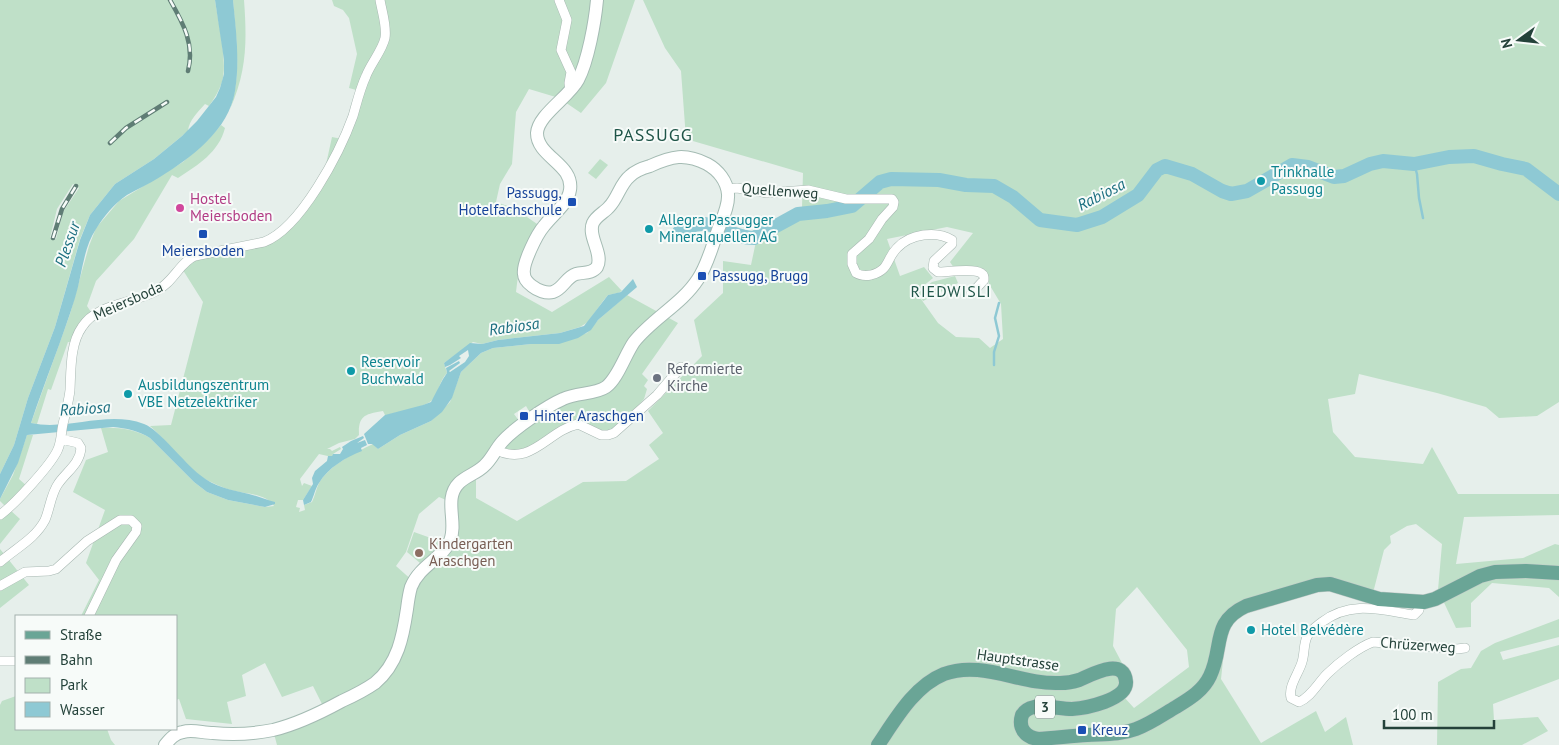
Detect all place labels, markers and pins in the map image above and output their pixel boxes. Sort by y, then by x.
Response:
place label: Trinkhalle Passugg [1271,162,1334,198]
marker: Trinkhalle Passugg [1255,175,1267,187]
place label: Passugg, Hotelfachschule [458,183,562,219]
place label: Hostel Meiersboden [190,189,273,225]
marker: Passugg, Hotelfachschule [566,196,578,208]
marker: Hostel Meiersboden [174,202,186,214]
place label: Allegra Passugger Mineralquellen AG [659,210,777,246]
marker: Allegra Passugger Mineralquellen AG [643,223,655,235]
marker: Meiersboden [197,228,209,240]
place label: Meiersboden [162,241,244,260]
place label: Passugg, Brugg [712,266,808,285]
marker: Passugg, Brugg [696,270,708,282]
place label: Reservoir Buchwald [361,352,424,388]
place label: Reformierte Kirche [667,359,743,395]
marker: Reservoir Buchwald [345,365,357,377]
marker: Reformierte Kirche [651,372,663,384]
place label: Ausbildungszentrum VBE Netzelektriker [137,375,269,411]
marker: Ausbildungszentrum VBE Netzelektriker [122,388,134,400]
place label: Hinter Araschgen [534,406,644,425]
marker: Hinter Araschgen [518,410,530,422]
place label: Kindergarten Araschgen [429,534,513,570]
marker: Kindergarten Araschgen [413,547,425,559]
place label: Hotel Belvédère [1261,620,1364,639]
marker: Hotel Belvédère [1245,624,1257,636]
place label: Kreuz [1092,720,1128,739]
marker: Kreuz [1076,724,1088,736]

